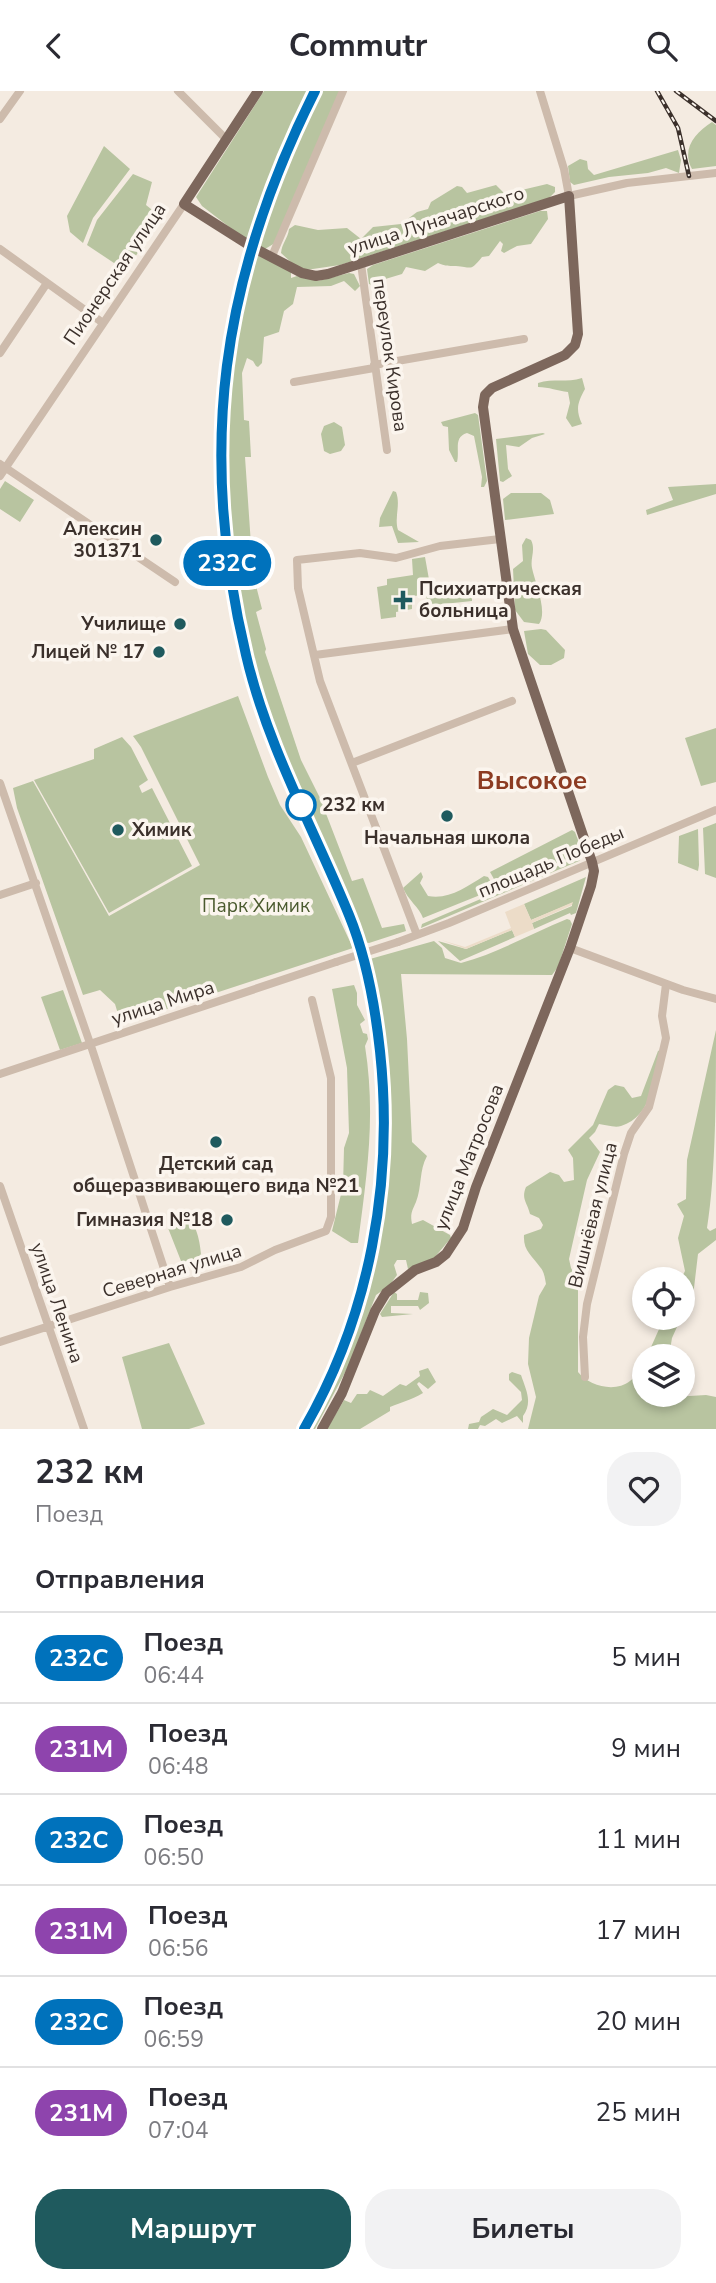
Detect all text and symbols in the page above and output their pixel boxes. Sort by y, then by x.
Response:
text: Commutr [289,24,427,67]
icon: back [35,27,73,65]
icon: search [643,27,681,65]
street label: улица Луначарского [344,180,528,262]
street label: Пионерская улица [58,198,172,350]
street label: переулок Кирова [366,277,414,433]
place label: Алексин 301371 [63,516,142,564]
marker: Алексин 301371 [148,532,164,548]
line badge: 232C [178,540,276,586]
text: 232C [197,547,257,579]
place label: Психиатрическая больница [419,576,582,624]
marker: Психиатрическая больница [393,590,413,610]
place label: Училище [80,611,166,637]
marker: Училище [172,616,188,632]
place label: Лицей № 17 [31,639,145,665]
marker: Лицей № 17 [151,644,167,660]
district label: Высокое [477,763,587,798]
marker: 232 км [286,790,316,820]
place label: 232 км [322,792,385,818]
marker: Начальная школа [439,808,455,824]
place label: Химик [131,817,192,843]
street label: площадь Победы [474,820,628,904]
marker: Химик [110,822,126,838]
place label: Начальная школа [364,825,530,851]
park label: Парк Химик [202,893,310,919]
street label: улица Мира [108,974,218,1032]
street label: улица Матросова [428,1080,510,1234]
marker: Детский сад общеразвивающего вида №21 [208,1134,224,1150]
street label: Вишнёвая улица [562,1139,624,1291]
place label: Детский сад общеразвивающего вида №21 [73,1151,359,1199]
place label: Гимназия №18 [76,1207,213,1233]
marker: Гимназия №18 [219,1212,235,1228]
street label: Северная улица [99,1237,245,1305]
street label: улица Ленина [24,1239,90,1367]
map controls [632,1267,695,1407]
button: locate [632,1267,695,1330]
button: layers [632,1344,695,1407]
text: 232 км [35,1450,144,1495]
button: heart [607,1452,681,1526]
text: Поезд [35,1499,103,1530]
text: Отправления [35,1562,205,1597]
text: Поезд [144,1625,223,1660]
text: 5 мин [611,1640,681,1675]
text: 232C [49,1642,109,1674]
text: 06:44 [144,1660,204,1691]
text: Поезд [148,1716,228,1751]
text: 9 мин [611,1731,681,1766]
text: 231М [49,1733,113,1765]
text: 06:48 [148,1751,209,1782]
text: Поезд [144,1807,223,1842]
text: 11 мин [596,1822,681,1857]
text: 232C [49,1824,109,1856]
text: 06:50 [144,1842,204,1873]
text: Поезд [148,1898,228,1933]
text: 17 мин [596,1913,681,1948]
text: 231М [49,1915,113,1947]
text: 06:56 [148,1933,209,1964]
text: Поезд [144,1989,223,2024]
text: 20 мин [596,2004,681,2039]
text: 232C [49,2006,109,2038]
text: 06:59 [144,2024,204,2055]
text: Поезд [148,2080,228,2115]
text: 25 мин [596,2095,681,2130]
text: 231М [49,2097,113,2129]
text: 07:04 [148,2115,209,2146]
button: Маршрут [35,2189,351,2269]
button: Билеты [365,2189,681,2269]

